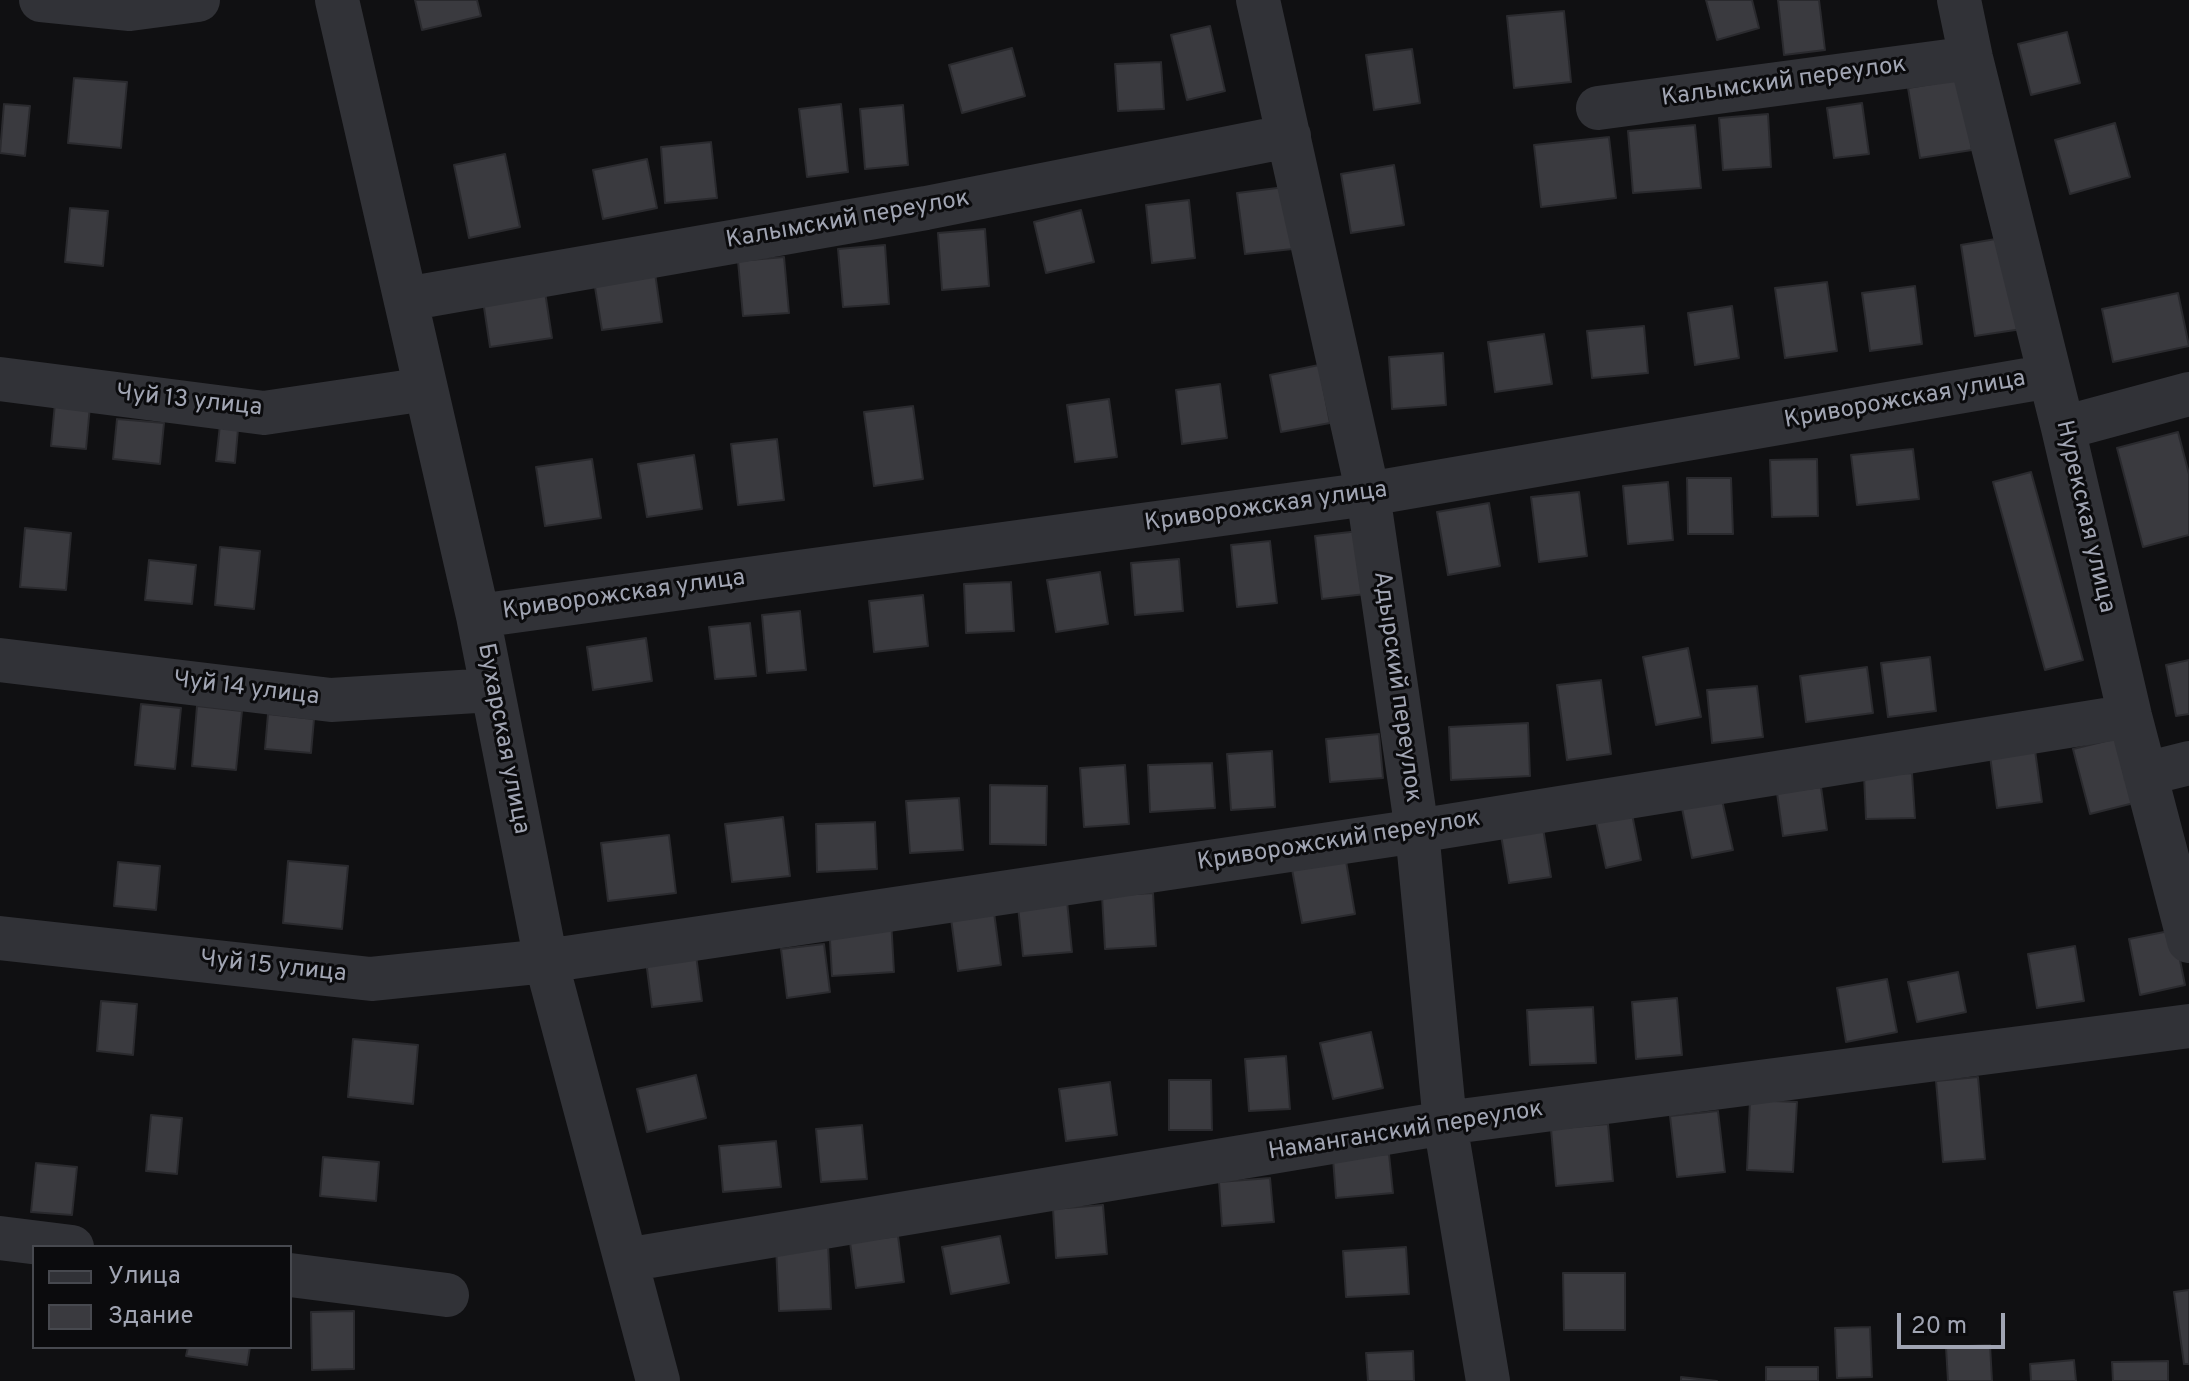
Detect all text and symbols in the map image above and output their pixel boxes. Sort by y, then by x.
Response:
street label: Калымский переулок [1660,52,1908,114]
street label: Калымский переулок [724,185,972,257]
street label: Криворожская улица [1782,366,2028,436]
street label: Чуй 13 улица [114,380,264,424]
street label: Нурекская улица [2048,418,2120,616]
street label: Криворожская улица [1143,477,1389,539]
street label: Криворожская улица [501,565,747,627]
street label: Адырский переулок [1366,570,1426,804]
street label: Бухарская улица [469,641,535,837]
street label: Чуй 14 улица [171,667,321,713]
street label: Криворожский переулок [1196,805,1482,879]
street label: Чуй 15 улица [198,946,348,990]
street label: Наманганский переулок [1267,1096,1545,1168]
legend [32,1245,292,1349]
text: Улица [108,1262,181,1292]
scale bar [1901,1297,2009,1347]
text: Здание [108,1302,194,1332]
text: 20 m [1911,1312,1967,1342]

